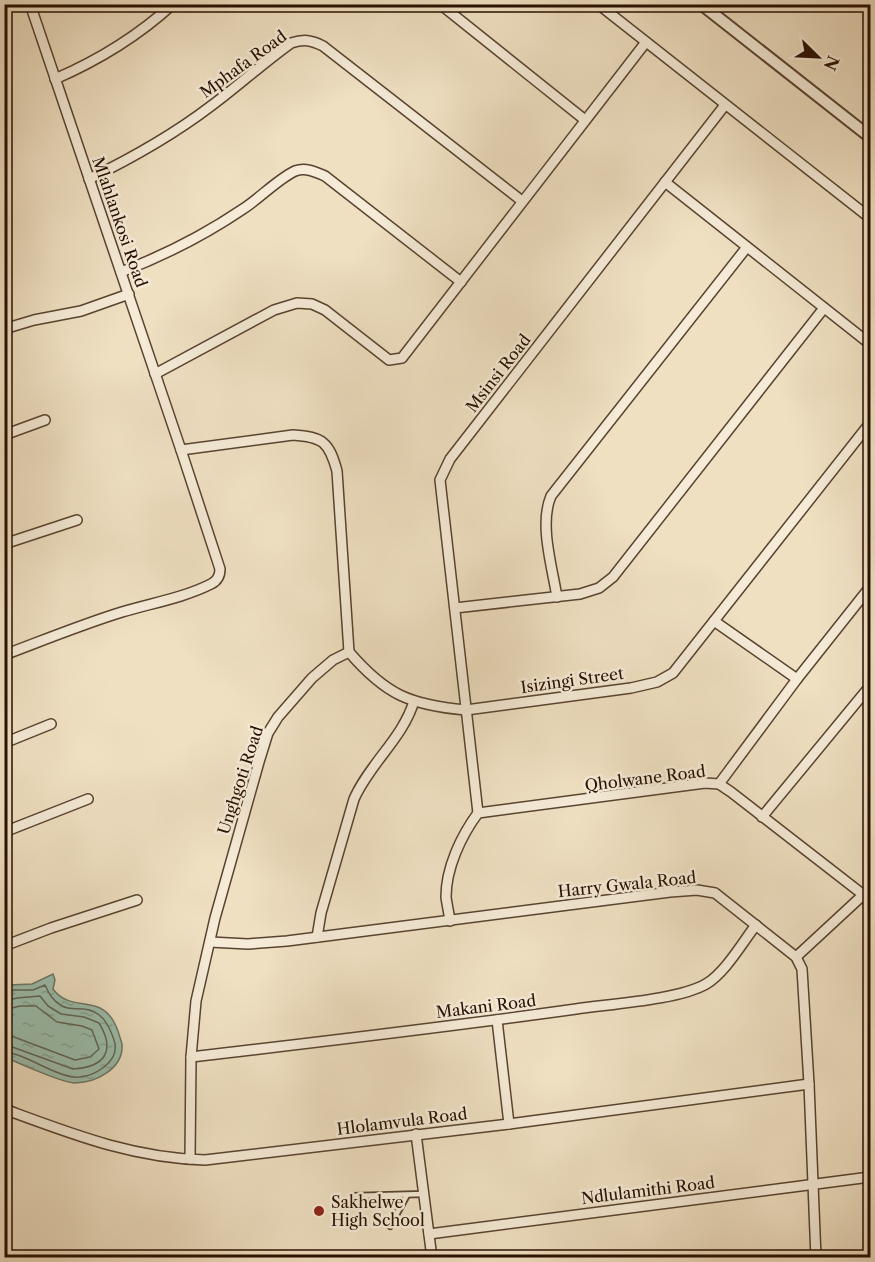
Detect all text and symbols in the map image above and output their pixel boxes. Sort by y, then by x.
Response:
street label: Mphafa Road [196,26,290,102]
north arrow [788,27,848,87]
text: N [820,53,844,74]
street label: Mlahlankosi Road [88,154,152,290]
street label: Msinsi Road [461,330,535,416]
street label: Isizingi Street [519,663,625,697]
street label: Unghgoti Road [213,723,267,837]
street label: Qholwane Road [583,761,707,795]
street label: Harry Gwala Road [557,867,697,901]
street label: Makani Road [435,990,537,1022]
street label: Hlolamvula Road [336,1103,469,1139]
street label: Ndlulamithi Road [580,1172,716,1208]
place label: Sakhelwe High School [331,1192,425,1230]
marker: Sakhelwe High School [312,1204,326,1218]

